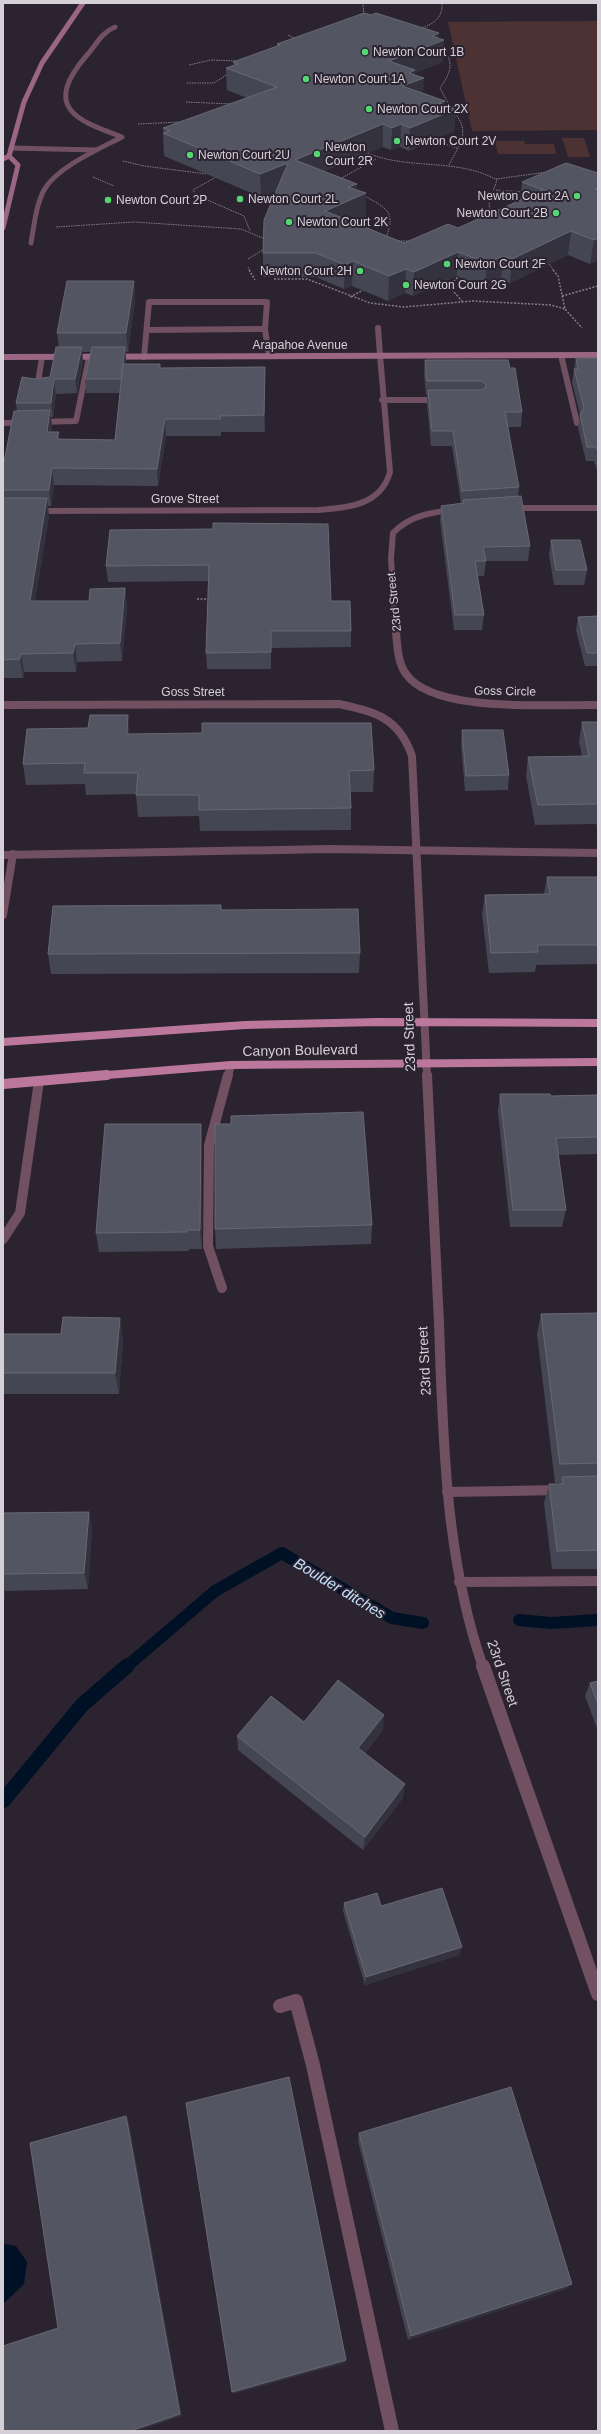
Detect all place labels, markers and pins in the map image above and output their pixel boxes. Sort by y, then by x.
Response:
place label: Newton Court 1B [373,45,464,59]
marker: Newton Court 1B [360,47,370,57]
place label: Newton Court 1A [314,72,405,86]
marker: Newton Court 1A [301,74,311,84]
place label: Newton Court 2X [377,102,468,116]
marker: Newton Court 2X [364,104,374,114]
place label: Newton Court 2V [405,134,496,148]
marker: Newton Court 2V [392,136,402,146]
place label: Newton Court 2R [325,140,373,168]
place label: Newton Court 2U [198,148,290,162]
marker: Newton Court 2R [312,149,322,159]
marker: Newton Court 2U [185,150,195,160]
place label: Newton Court 2A [478,189,569,203]
marker: Newton Court 2A [572,191,582,201]
place label: Newton Court 2L [248,192,338,206]
place label: Newton Court 2P [116,193,207,207]
marker: Newton Court 2L [235,194,245,204]
marker: Newton Court 2P [103,195,113,205]
place label: Newton Court 2B [457,206,548,220]
marker: Newton Court 2B [551,208,561,218]
place label: Newton Court 2K [297,215,388,229]
marker: Newton Court 2K [284,217,294,227]
place label: Newton Court 2F [455,257,546,271]
marker: Newton Court 2F [442,259,452,269]
place label: Newton Court 2H [260,264,352,278]
marker: Newton Court 2H [355,266,365,276]
place label: Newton Court 2G [414,278,507,292]
marker: Newton Court 2G [401,280,411,290]

